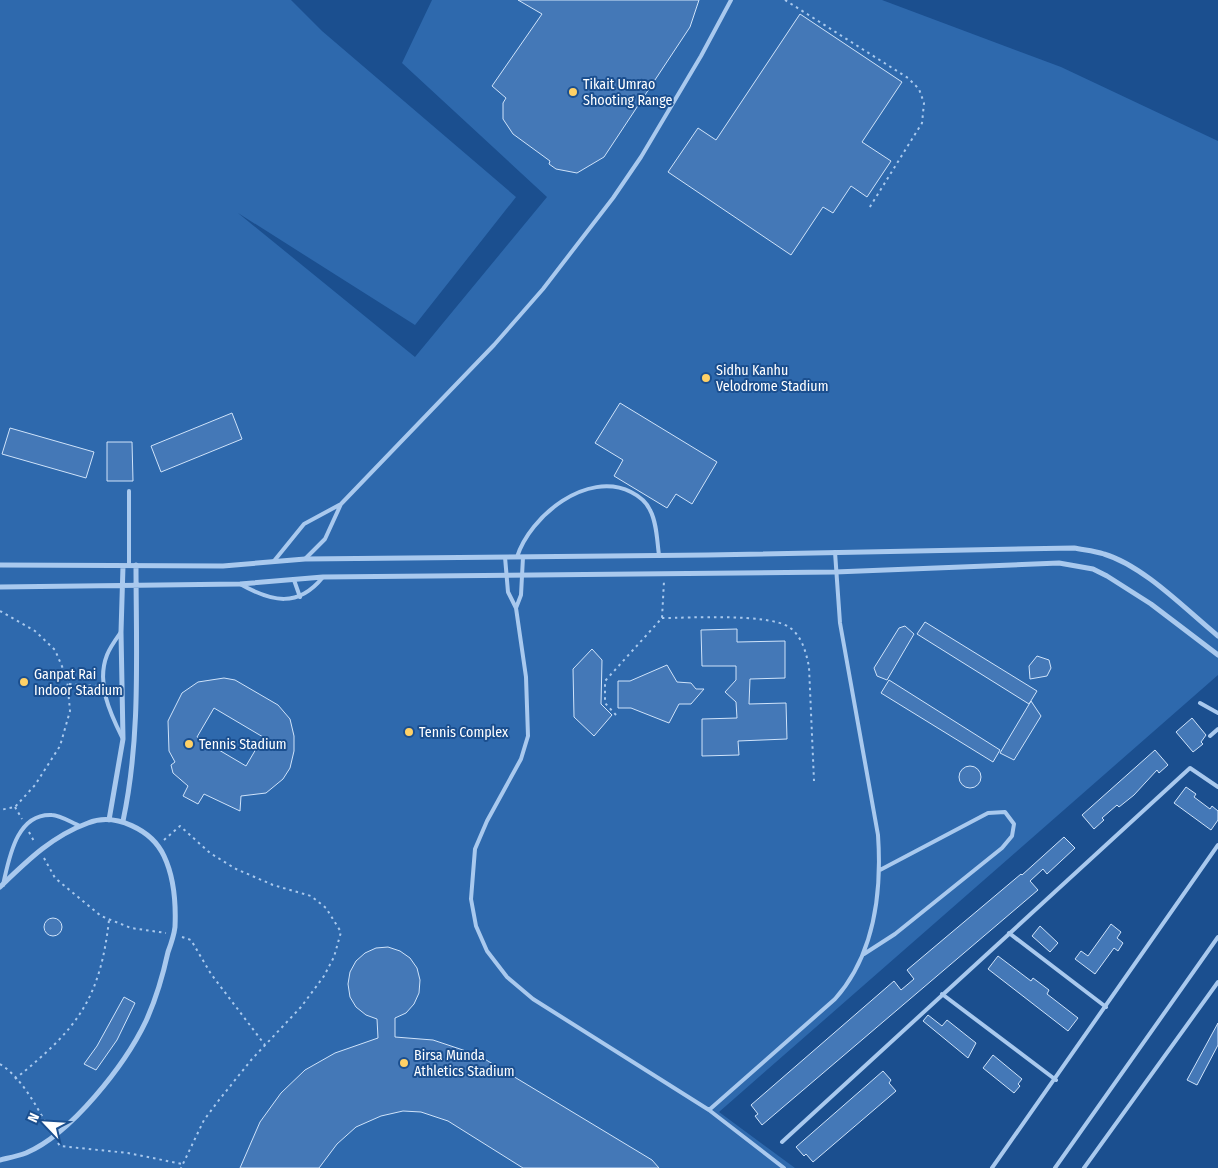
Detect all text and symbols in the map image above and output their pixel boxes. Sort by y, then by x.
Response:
place label: Tikait Umrao Shooting Range [583,76,672,109]
marker: Tikait Umrao Shooting Range [567,86,579,98]
place label: Sidhu Kanhu Velodrome Stadium [716,362,828,395]
marker: Sidhu Kanhu Velodrome Stadium [700,372,712,384]
place label: Ganpat Rai Indoor Stadium [34,666,123,699]
marker: Ganpat Rai Indoor Stadium [18,676,30,688]
place label: Tennis Complex [419,724,509,741]
marker: Tennis Complex [403,726,415,738]
place label: Tennis Stadium [199,736,287,753]
marker: Tennis Stadium [183,738,195,750]
place label: Birsa Munda Athletics Stadium [414,1047,515,1080]
marker: Birsa Munda Athletics Stadium [398,1057,410,1069]
north arrow [20,1098,70,1148]
text: N [24,1110,43,1125]

